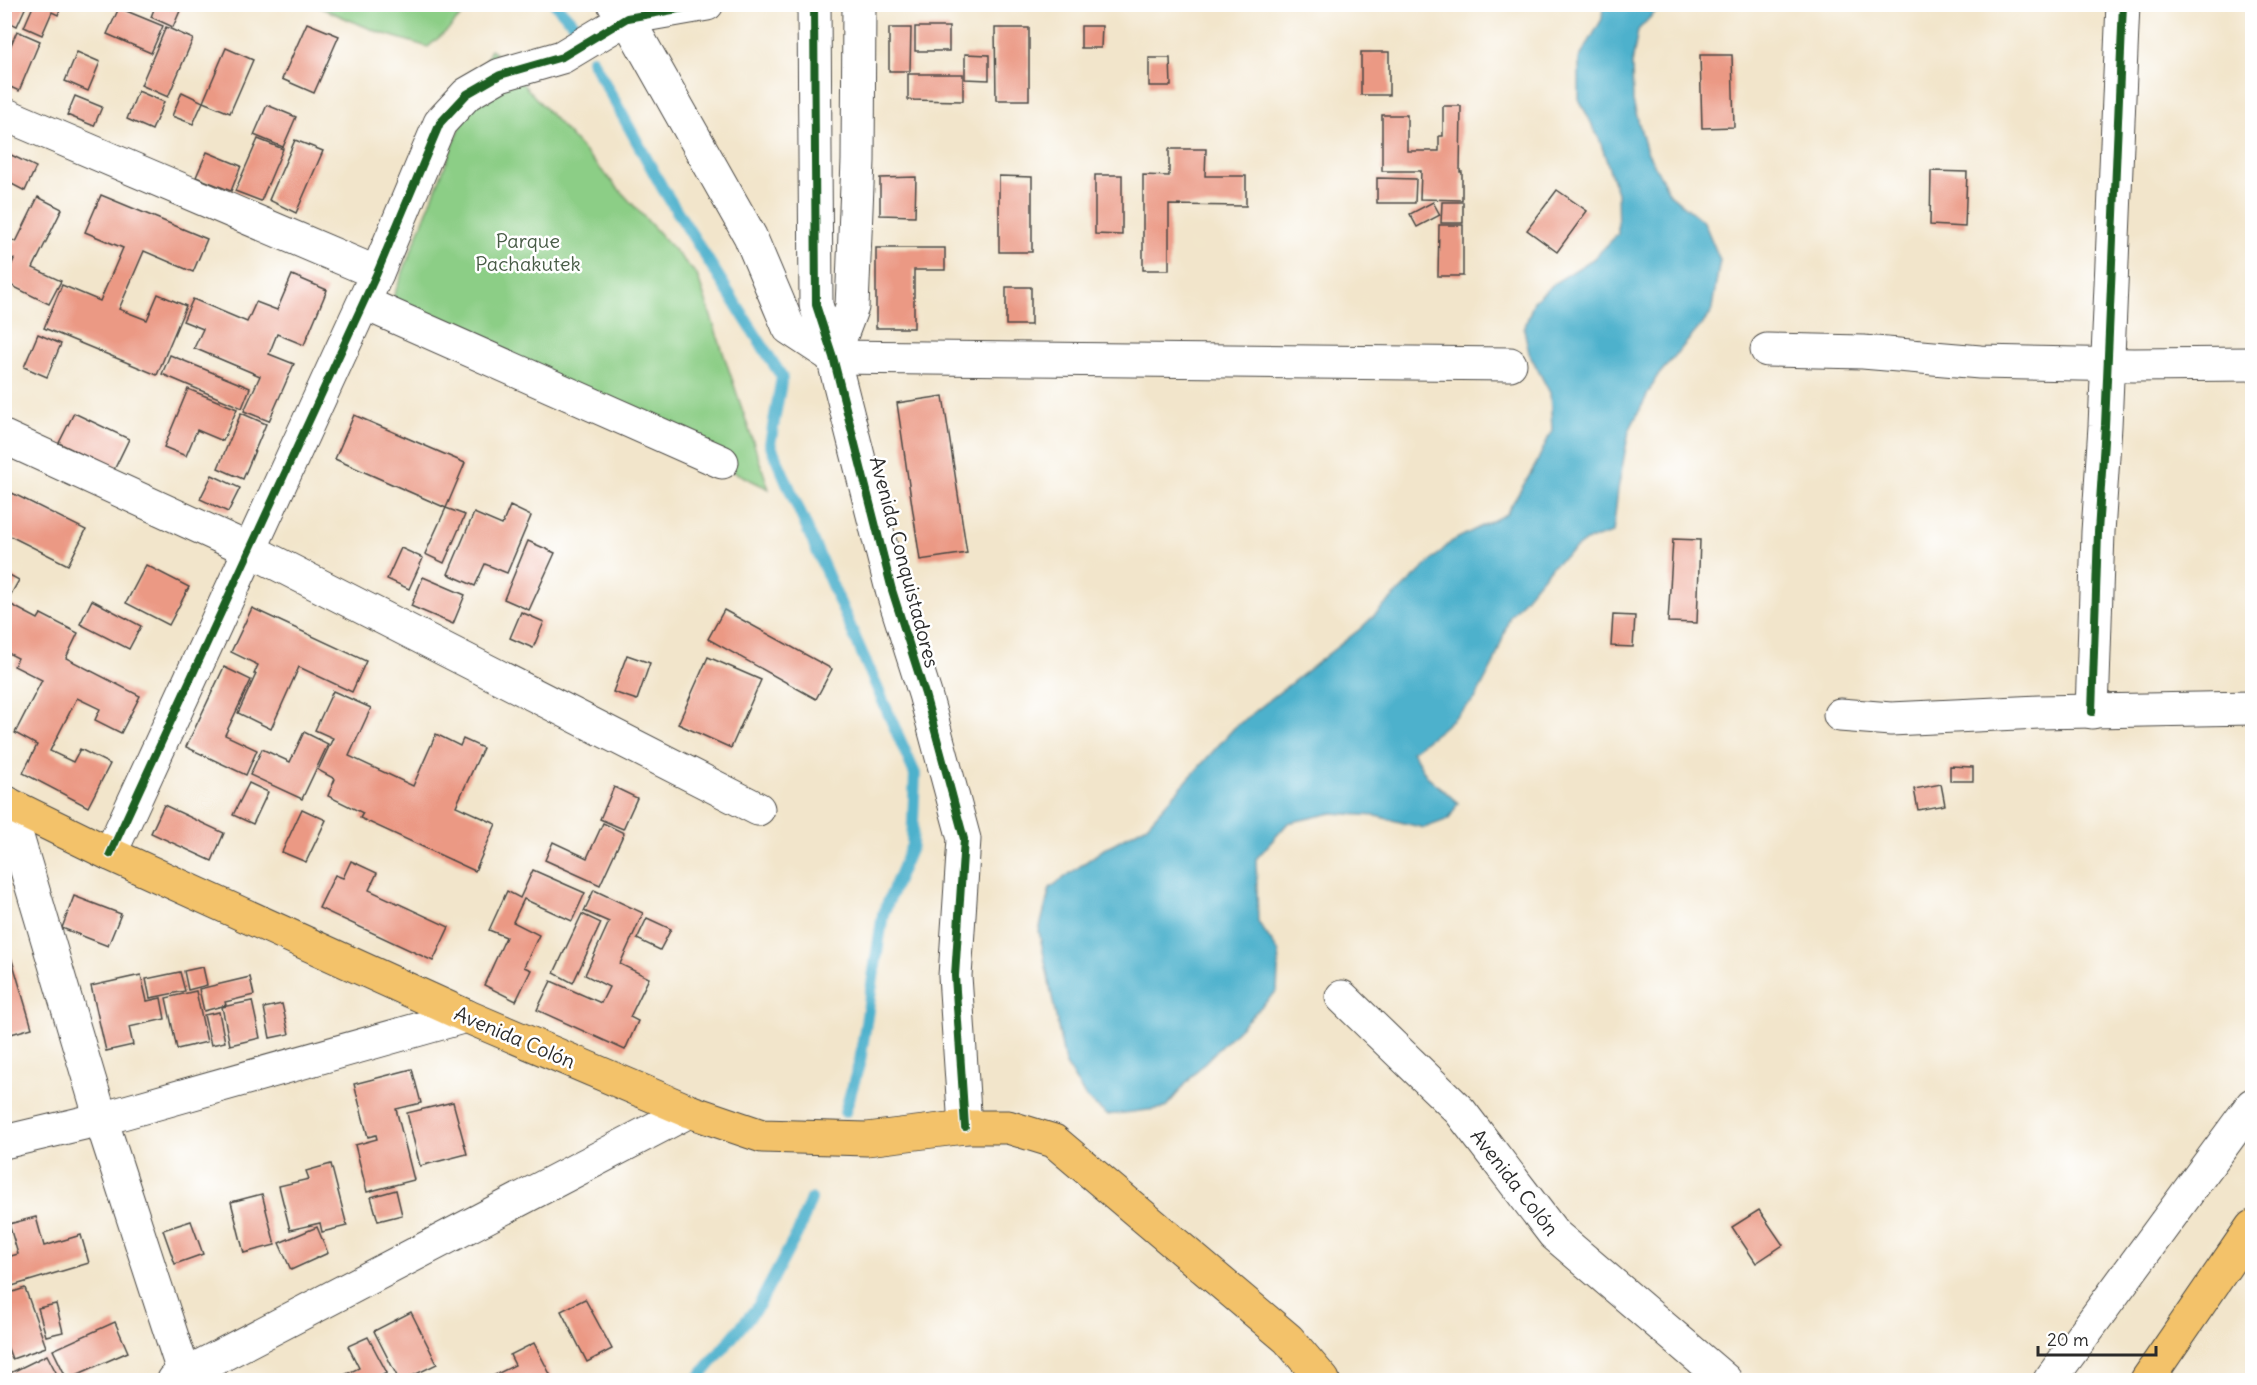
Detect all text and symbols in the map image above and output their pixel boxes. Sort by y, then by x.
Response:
park label: Parque Pachakutek [475,228,581,276]
street label: Avenida Conquistadores [865,454,945,670]
street label: Avenida Colón [451,1000,579,1074]
street label: Avenida Colón [1466,1124,1564,1240]
scale bar [2038,1319,2156,1357]
text: 20 m [2047,1328,2089,1351]

